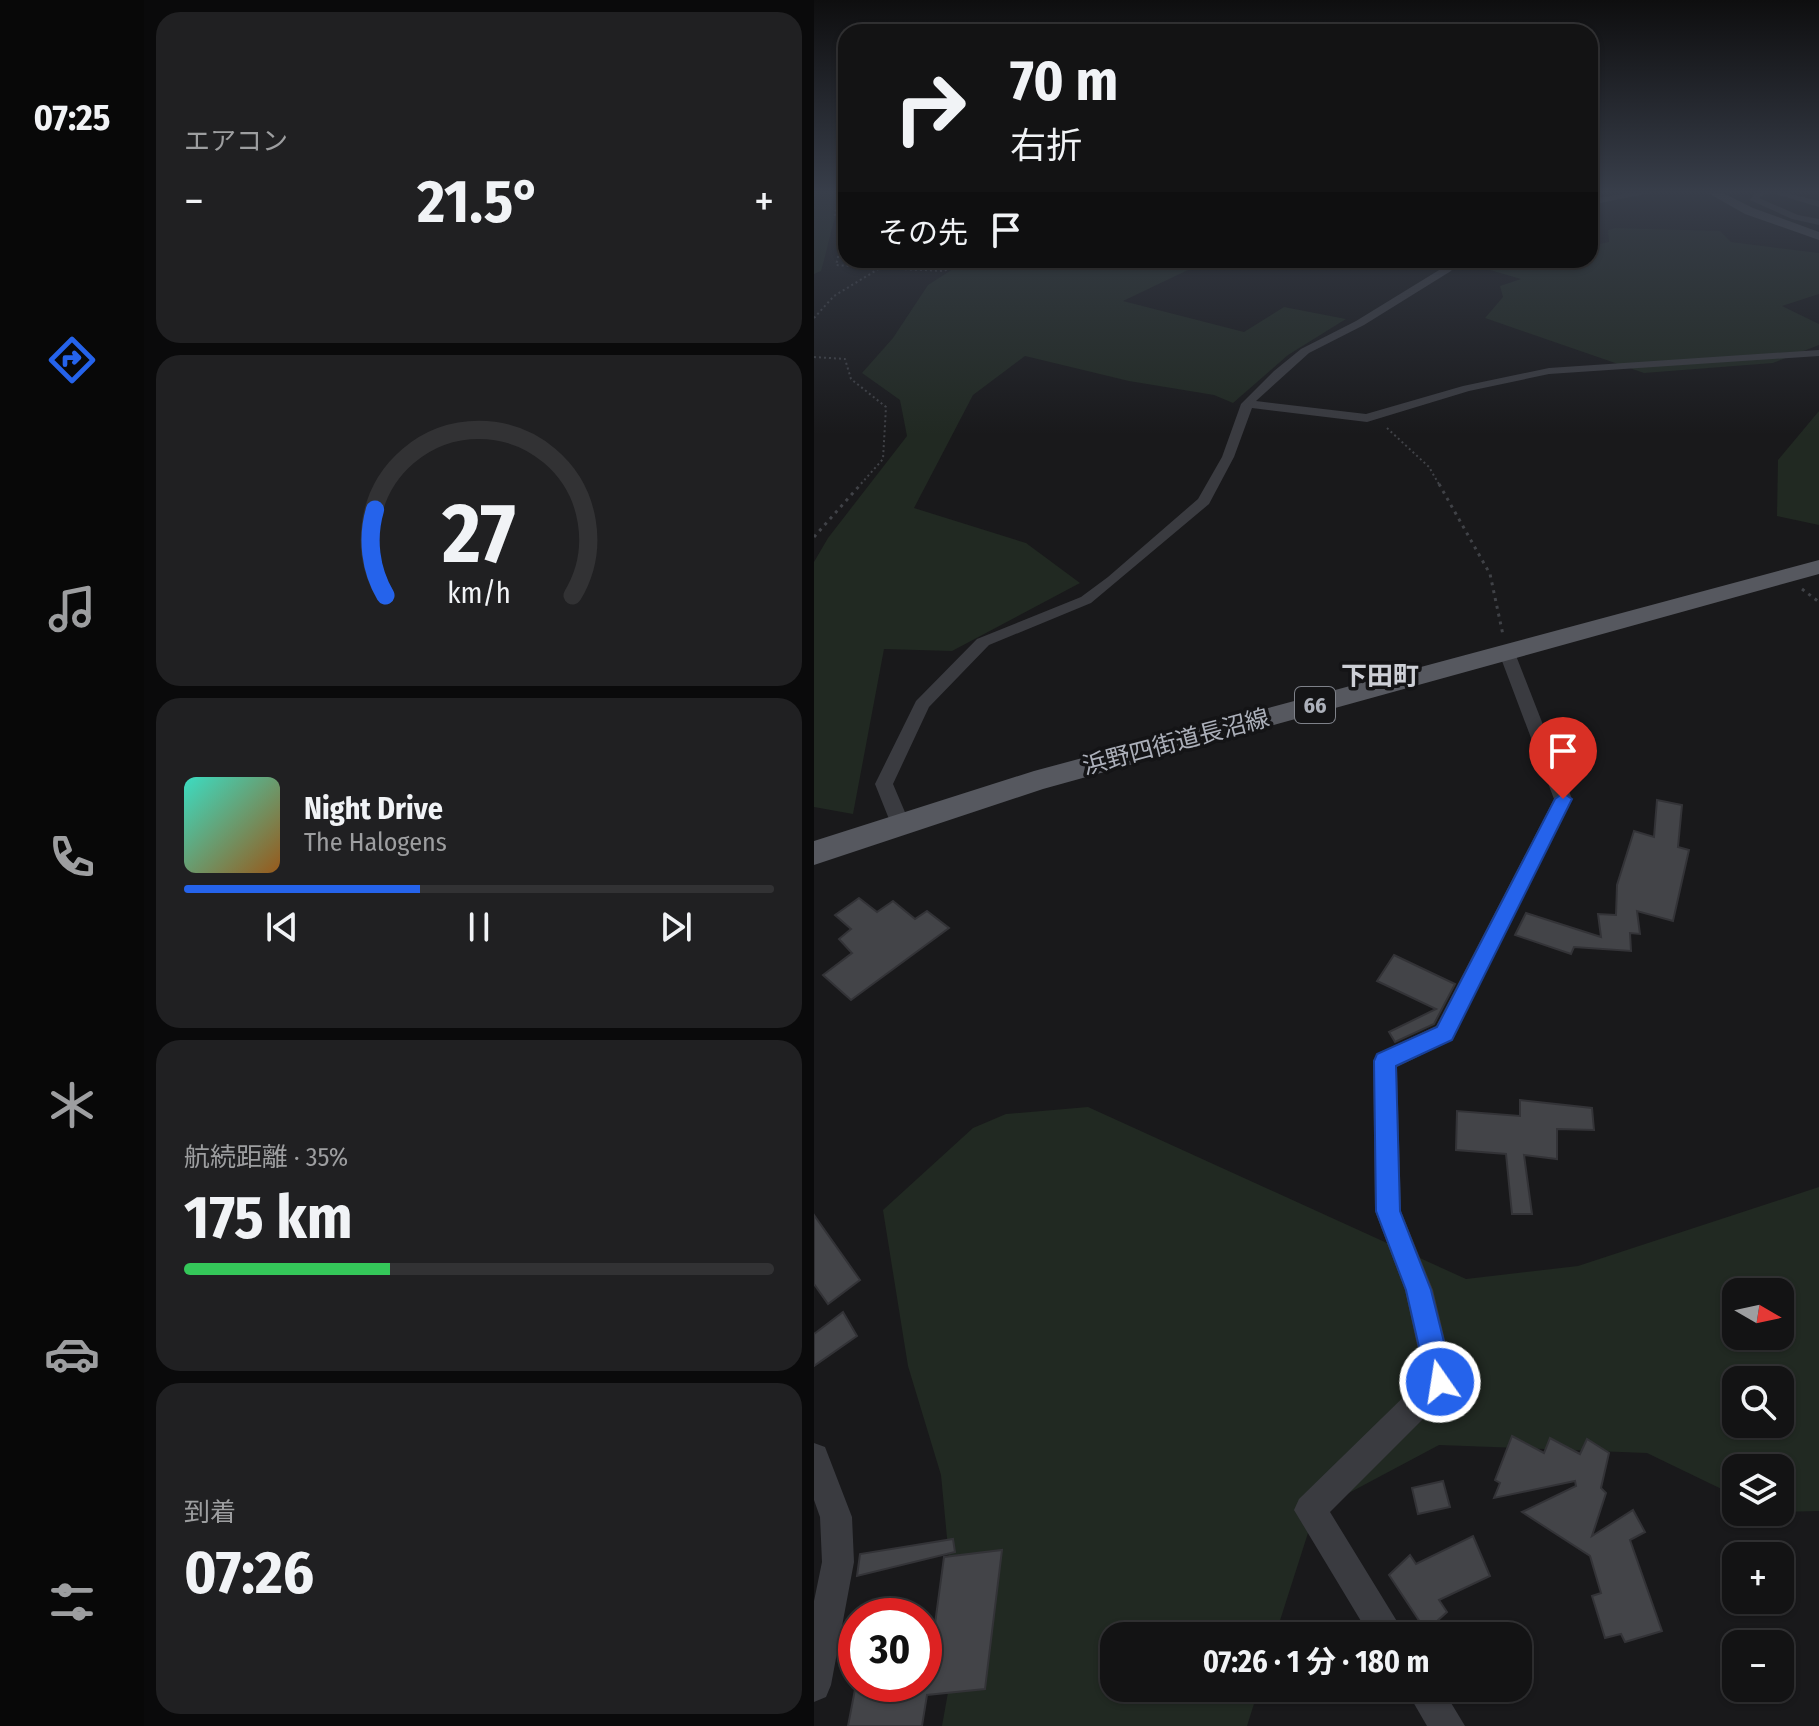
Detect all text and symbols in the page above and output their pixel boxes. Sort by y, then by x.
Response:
text: 70 m [1010,48,1118,115]
icon: right [878,56,982,160]
text: 07:25 [34,96,110,140]
text: 右折 [1010,124,1082,168]
text: エアコン [184,126,288,157]
text: 21.5° [417,166,541,238]
text: − [184,175,204,228]
text: + [754,175,774,228]
icon: arrive [984,208,1028,252]
text: その先 [878,215,968,251]
icon: directions [44,332,100,388]
text: 27 [441,484,516,584]
text: km/h [447,576,511,611]
icon: music [44,581,100,637]
district label: 下田町 [1341,661,1419,692]
road number: 66 [1295,687,1335,723]
street label: 浜野四街道長沼線 [1080,704,1272,780]
pin [1529,717,1597,799]
icon: arrive [1541,729,1585,773]
text: Night Drive [304,791,443,827]
text: The Halogens [304,827,447,858]
icon: phone [44,829,100,885]
icon: previous [260,905,304,949]
icon: pause [457,905,501,949]
icon: next [654,905,698,949]
icon: climate [44,1077,100,1133]
text: 航続距離 · 35% [184,1142,348,1173]
text: 175 km [184,1182,353,1254]
north arrow [1722,1278,1794,1350]
map controls [1722,1278,1794,1702]
icon: car [44,1326,100,1382]
position arrow [1398,1340,1482,1424]
button: search [1722,1366,1794,1438]
button: layers [1722,1454,1794,1526]
text: 到着 [184,1497,236,1528]
text: 07:26 [184,1537,314,1609]
button: + [1722,1542,1794,1614]
icon: filters [44,1574,100,1630]
speed limit sign: 30 [838,1598,942,1702]
button: − [1722,1630,1794,1702]
text: 07:26 · 1 分 · 180 m [1203,1644,1429,1680]

